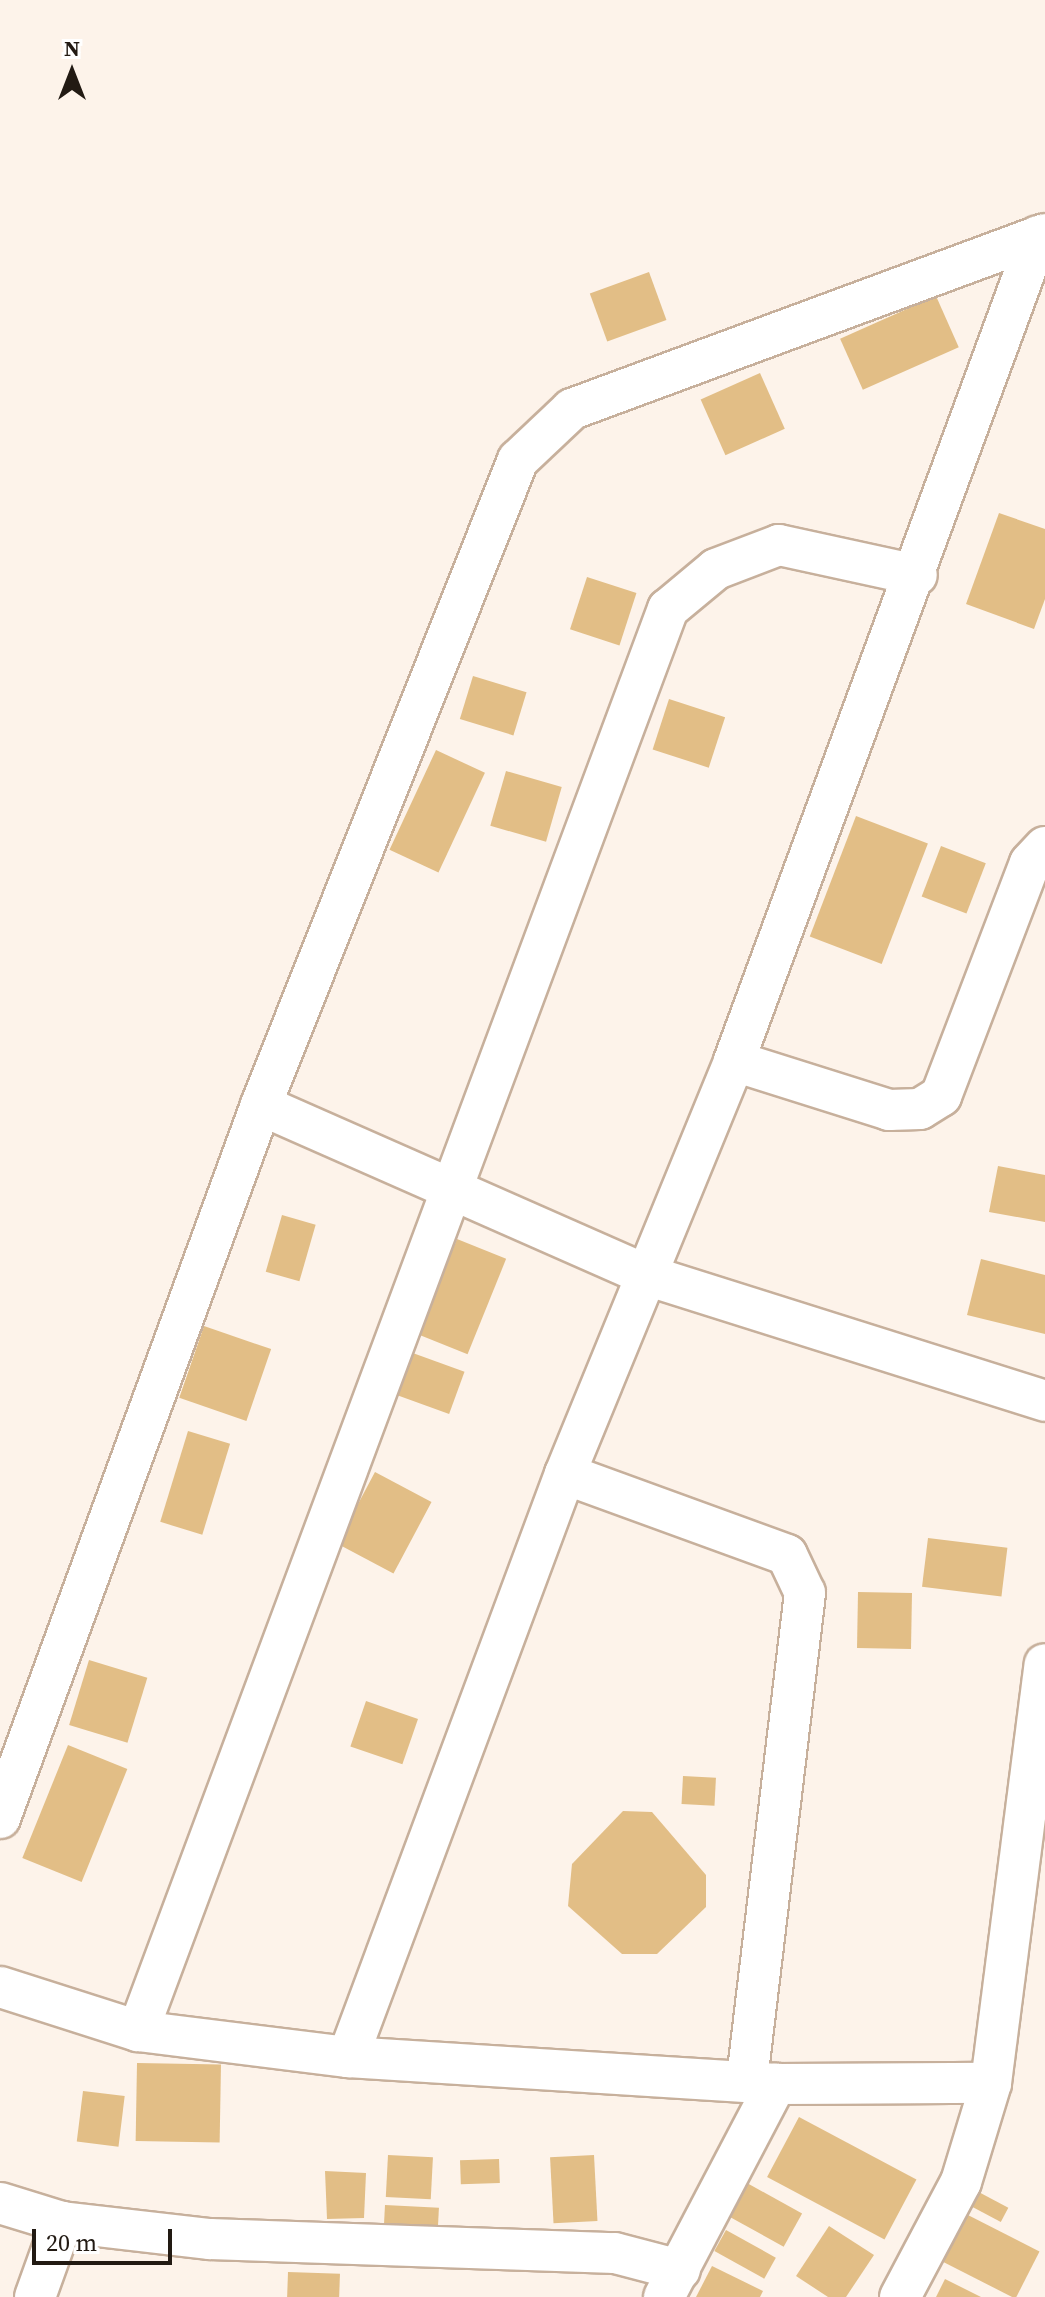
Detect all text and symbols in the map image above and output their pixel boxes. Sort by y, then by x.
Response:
north arrow [32,32,112,112]
text: N [64,33,80,63]
scale bar [36,2213,176,2263]
text: 20 m [46,2226,97,2259]

